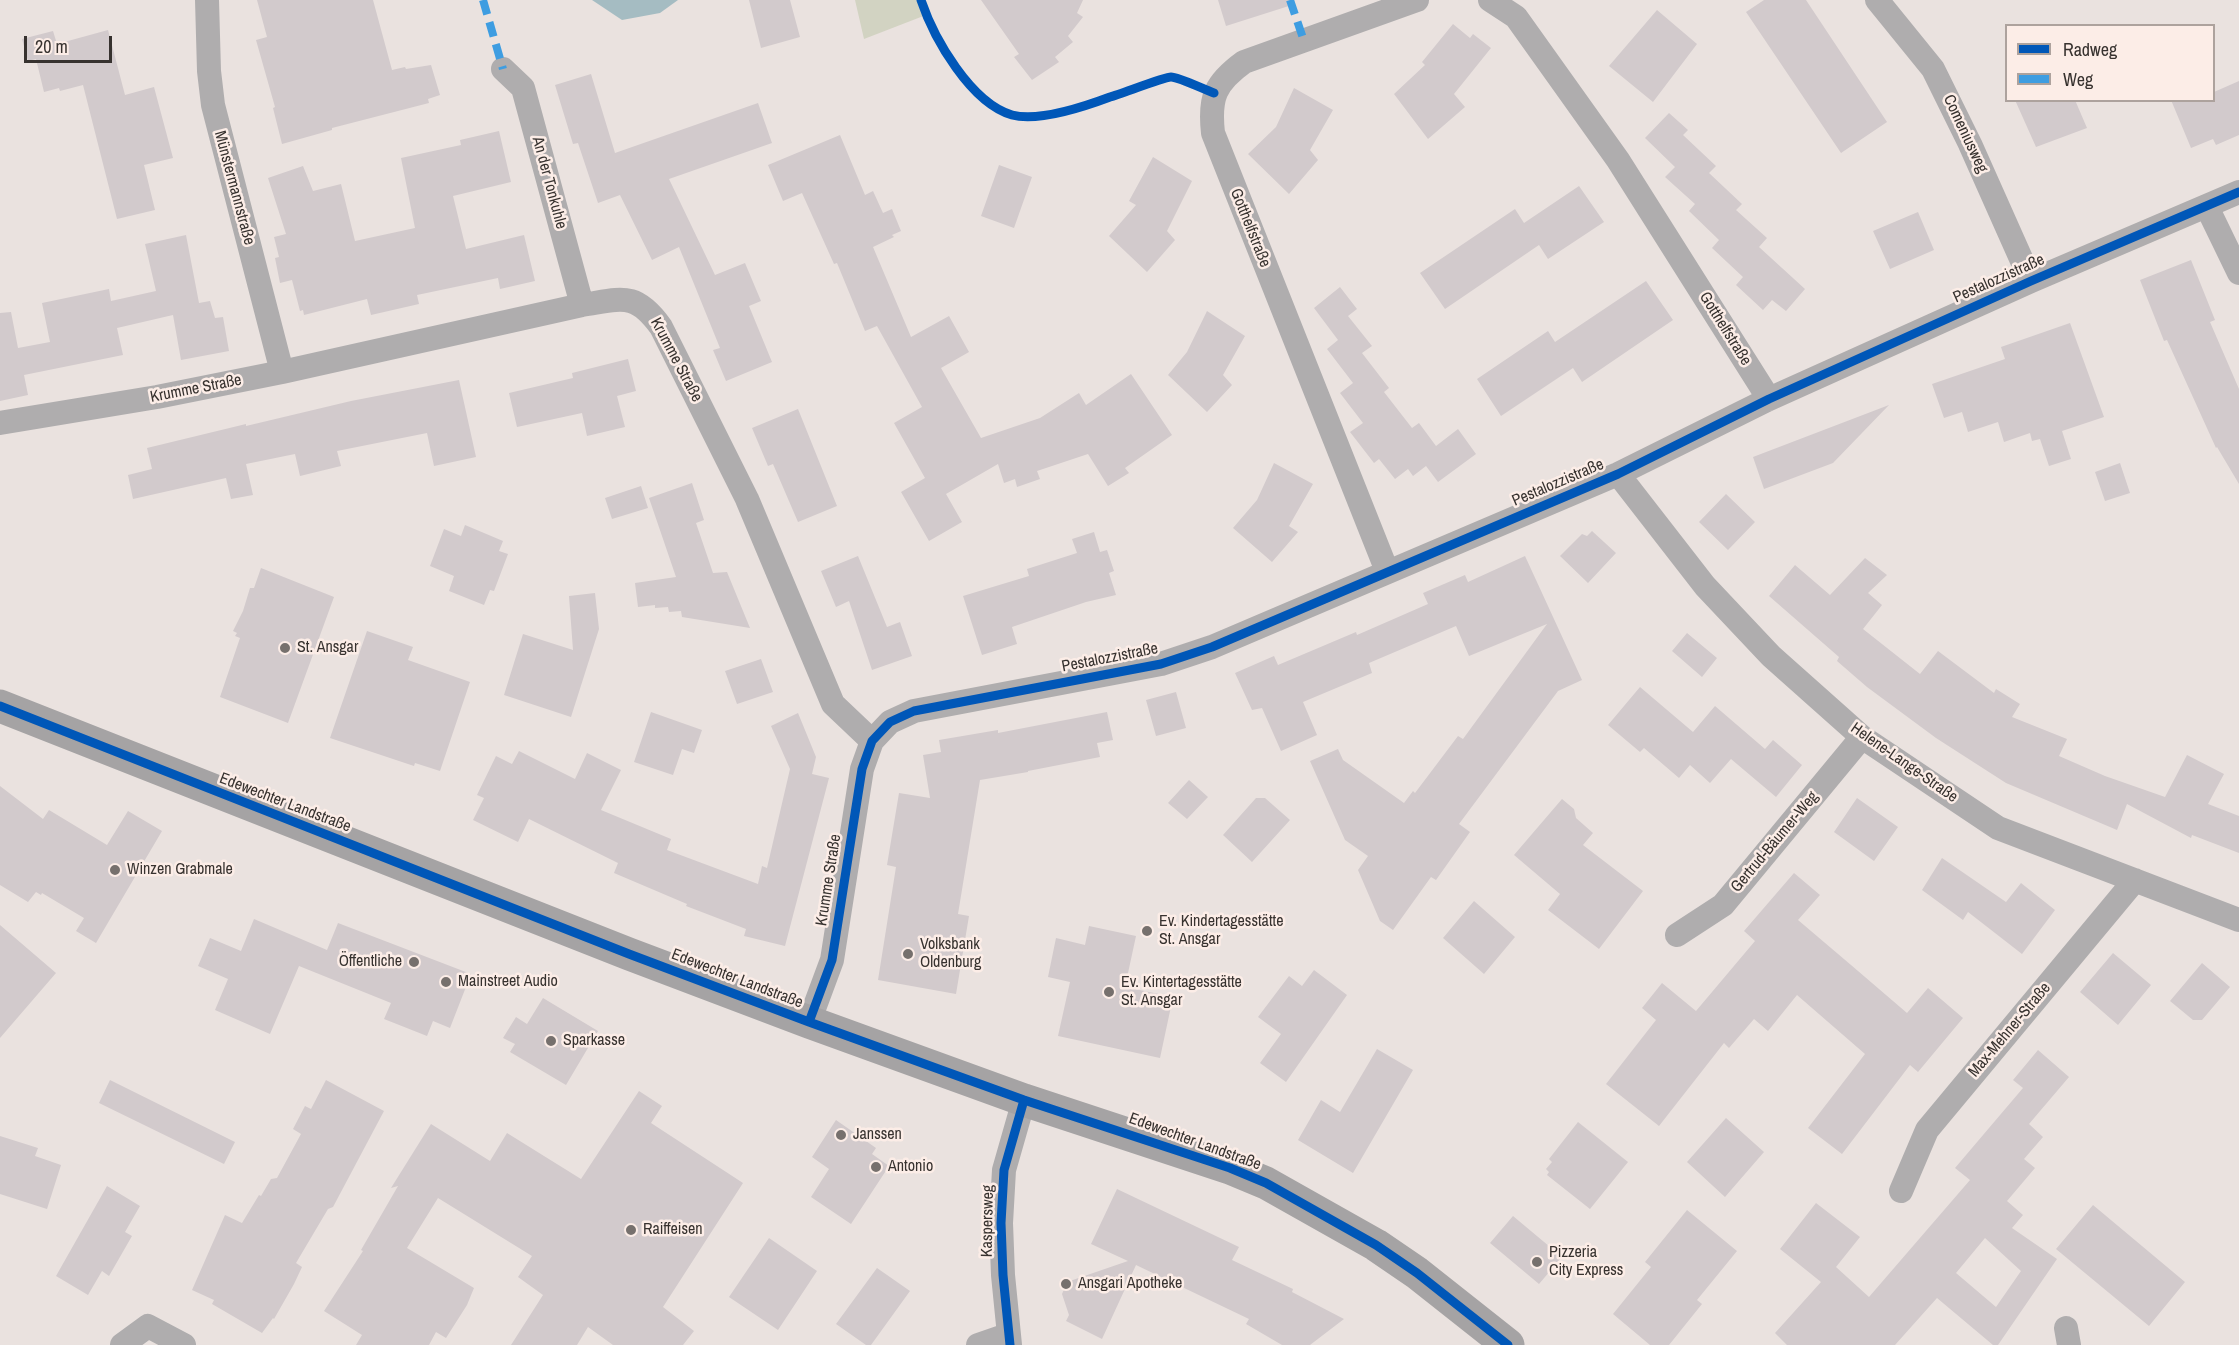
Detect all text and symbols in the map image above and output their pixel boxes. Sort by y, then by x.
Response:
scale bar [27,24,116,62]
legend [2005,24,2215,102]
text: 20 m [35,34,68,59]
text: Radweg [2063,37,2117,62]
text: Weg [2063,67,2093,92]
street label: Comeniusweg [1939,92,1991,176]
street label: Münstermannstraße [210,129,258,247]
street label: An der Tonkuhle [527,135,571,231]
street label: Gotthelfstraße [1226,186,1274,270]
street label: Pestalozzistraße [1950,250,2048,308]
street label: Gotthelfstraße [1695,289,1755,369]
street label: Krumme Straße [646,315,706,405]
street label: Krumme Straße [149,371,243,407]
street label: Pestalozzistraße [1509,455,1607,511]
place label: St. Ansgar [297,638,358,658]
street label: Pestalozzistraße [1060,639,1160,677]
marker: St. Ansgar [278,641,292,655]
street label: Helene-Lange-Straße [1847,719,1961,807]
street label: Edewechter Landstraße [217,769,353,837]
street label: Gertrud-Bäumer-Weg [1727,788,1823,896]
street label: Krumme Straße [812,833,846,927]
place label: Winzen Grabmale [127,860,233,880]
marker: Winzen Grabmale [108,863,122,877]
place label: Ev. Kindertagesstätte St. Ansgar [1159,912,1283,950]
marker: Ev. Kindertagesstätte St. Ansgar [1140,924,1154,938]
place label: Volksbank Oldenburg [920,935,981,973]
street label: Edewechter Landstraße [669,945,805,1013]
marker: Volksbank Oldenburg [901,947,915,961]
place label: Öffentliche [339,952,402,972]
marker: Öffentliche [407,955,421,969]
place label: Mainstreet Audio [458,972,558,992]
place label: Ev. Kintertagesstätte St. Ansgar [1121,973,1242,1011]
marker: Mainstreet Audio [439,975,453,989]
street label: Max-Mehner-Straße [1965,979,2055,1081]
marker: Ev. Kintertagesstätte St. Ansgar [1102,985,1116,999]
place label: Sparkasse [563,1031,625,1051]
marker: Sparkasse [544,1034,558,1048]
street label: Edewechter Landstraße [1126,1109,1264,1175]
place label: Janssen [853,1125,902,1145]
marker: Janssen [834,1128,848,1142]
place label: Antonio [888,1157,933,1177]
marker: Antonio [869,1160,883,1174]
street label: Kaspersweg [978,1185,998,1257]
place label: Raiffeisen [643,1220,703,1240]
marker: Raiffeisen [624,1223,638,1237]
place label: Pizzeria City Express [1549,1243,1623,1281]
marker: Pizzeria City Express [1530,1255,1544,1269]
place label: Ansgari Apotheke [1078,1274,1182,1294]
marker: Ansgari Apotheke [1059,1277,1073,1291]

